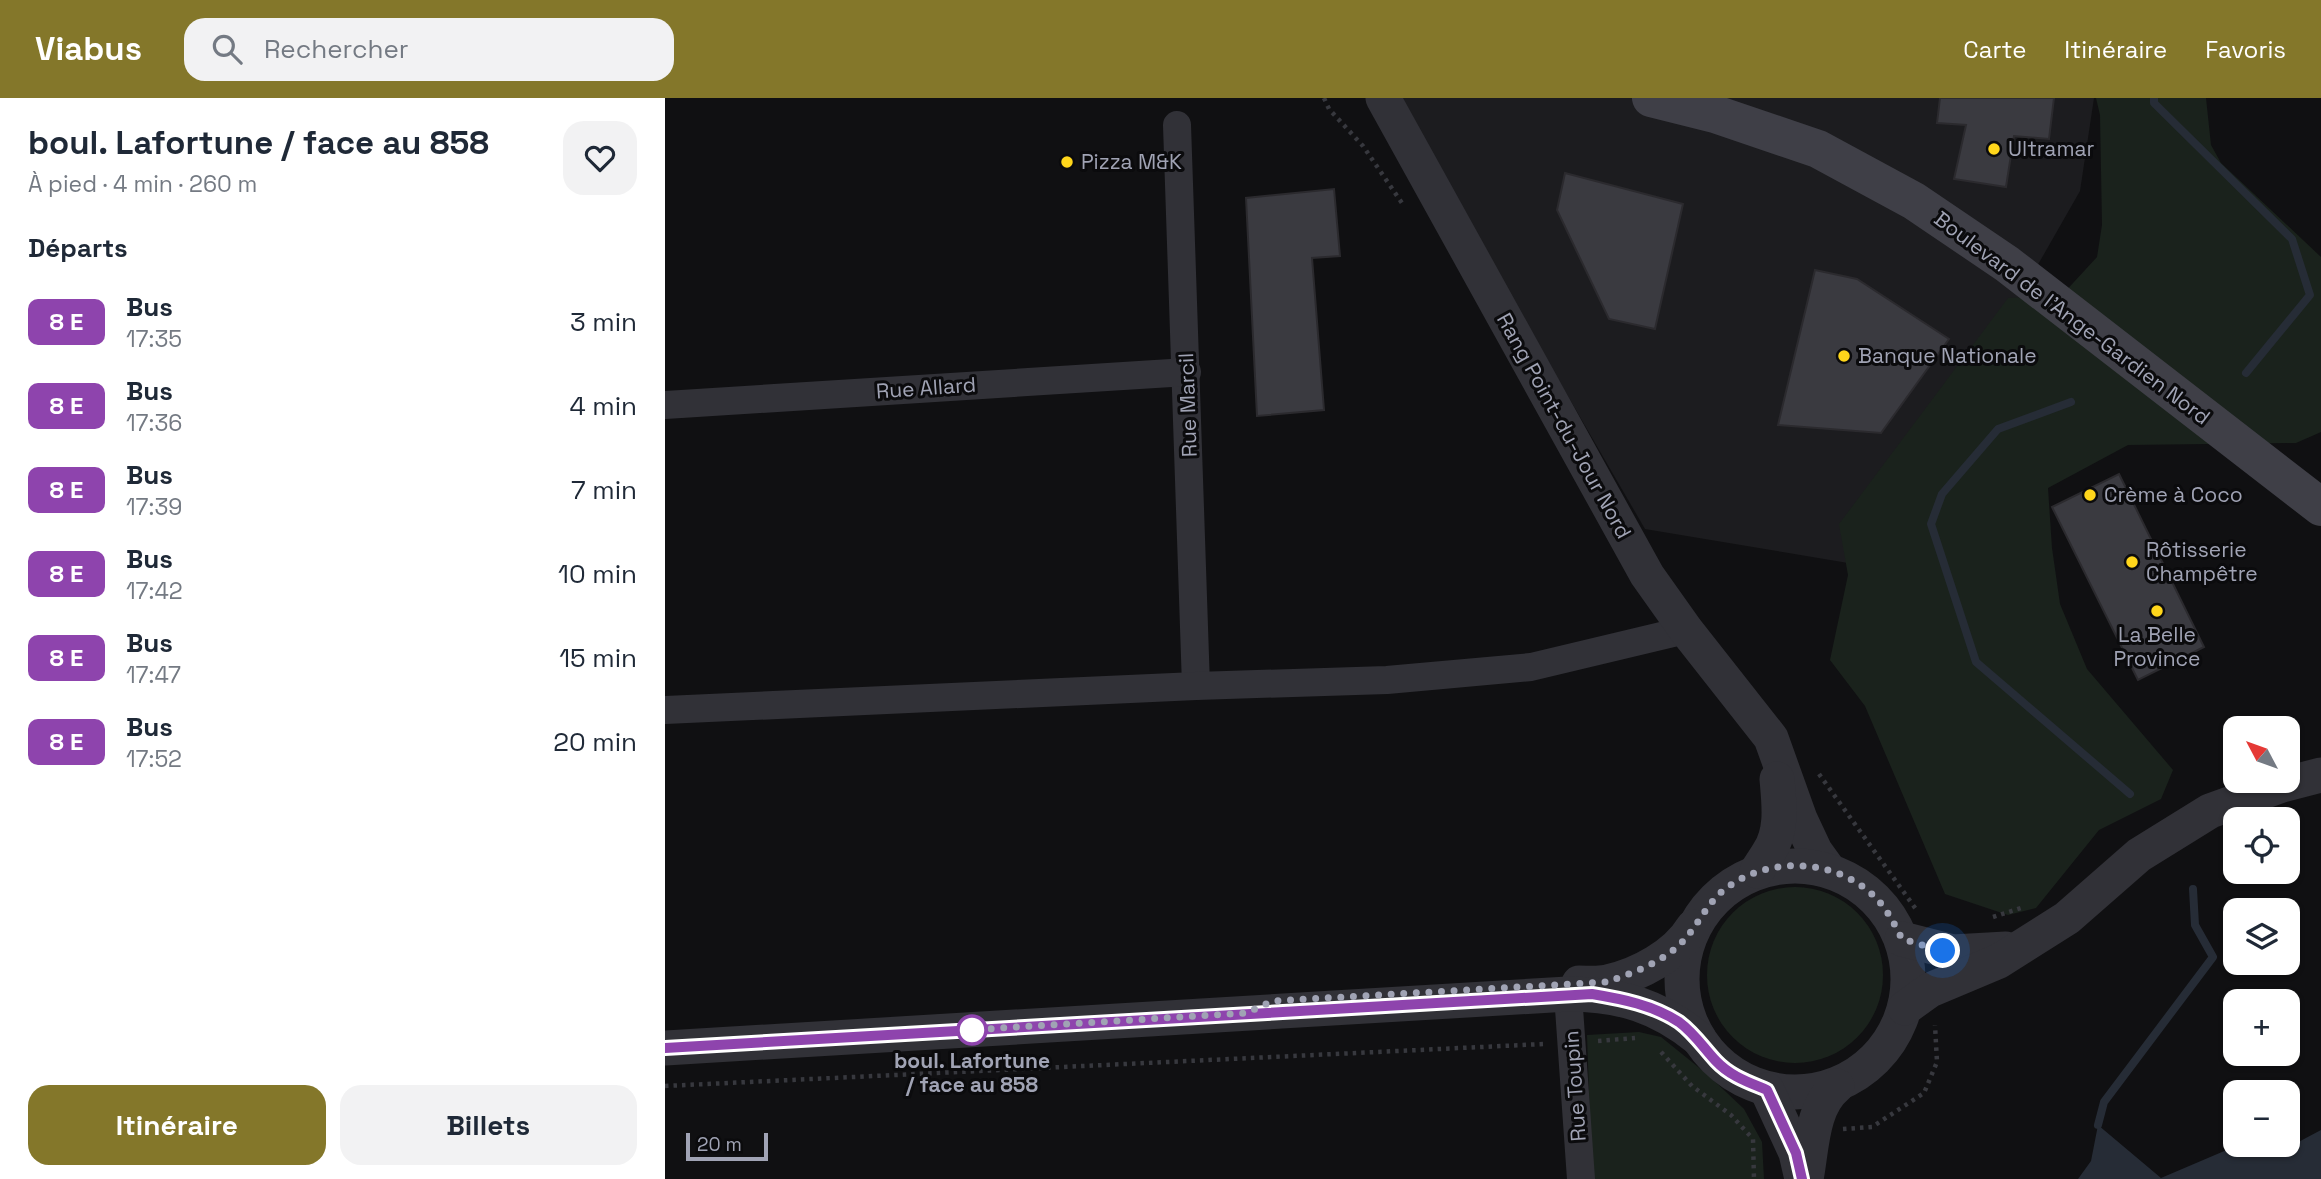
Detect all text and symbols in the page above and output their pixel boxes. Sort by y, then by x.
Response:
search box [184,18,674,81]
text: Viabus [35,28,142,70]
icon: search [208,30,246,68]
text: Rechercher [264,32,409,66]
text: Carte [1963,34,2026,65]
text: Itinéraire [2064,34,2167,65]
text: Favoris [2205,34,2286,65]
button: heart [563,121,637,195]
text: boul. Lafortune / face au 858 [28,122,489,164]
place label: Ultramar [2008,135,2095,162]
marker: Ultramar [1986,141,2002,157]
place label: Pizza M&K [1081,148,1182,175]
marker: Pizza M&K [1059,154,1075,170]
text: À pied · 4 min · 260 m [28,169,257,199]
street label: Boulevard de l'Ange-Gardien Nord [1929,205,2216,430]
text: Départs [28,231,128,265]
text: Bus [126,290,173,324]
text: 3 min [570,305,637,339]
text: 8 E [50,306,83,337]
street label: Rang Point-du-Jour Nord [1491,308,1638,543]
text: 17:35 [126,324,182,354]
place label: Banque Nationale [1858,342,2037,369]
marker: Banque Nationale [1836,348,1852,364]
street label: Rue Marcil [1172,352,1203,458]
street label: Rue Allard [875,371,977,404]
text: Bus [126,374,173,408]
text: 4 min [569,389,637,423]
text: 8 E [50,390,83,421]
text: 17:36 [126,408,182,438]
text: Bus [126,458,173,492]
text: 7 min [571,473,637,507]
text: 8 E [50,474,83,505]
place label: Crème à Coco [2104,481,2243,508]
marker: Crème à Coco [2082,487,2098,503]
text: 17:39 [126,492,182,522]
place label: Rôtisserie Champêtre [2146,536,2258,587]
text: Bus [126,542,173,576]
marker: Rôtisserie Champêtre [2124,554,2140,570]
text: 10 min [558,557,637,591]
text: 8 E [50,558,83,589]
text: 17:42 [126,576,183,606]
marker: La Belle Province [2149,603,2165,619]
place label: La Belle Province [2113,621,2201,672]
text: Bus [126,626,173,660]
text: 15 min [559,641,637,675]
text: 8 E [50,642,83,673]
text: 17:47 [126,660,181,690]
text: Bus [126,710,173,744]
north arrow [2223,716,2299,793]
map controls [2223,716,2300,1157]
text: 20 min [553,725,637,759]
text: 8 E [50,726,83,757]
text: 17:52 [126,744,182,774]
button: locate [2223,807,2300,884]
button: layers [2223,898,2300,975]
your location [1925,933,1960,968]
button: + [2223,989,2300,1066]
marker: boul. Lafortune / face au 858 [957,1015,987,1045]
street label: Rue Toupin [1557,1030,1592,1142]
place label: boul. Lafortune / face au 858 [894,1047,1050,1098]
button: − [2223,1080,2300,1157]
button: Itinéraire [28,1085,326,1165]
button: Billets [340,1085,637,1165]
scale bar [686,1130,768,1162]
text: 20 m [697,1132,742,1157]

